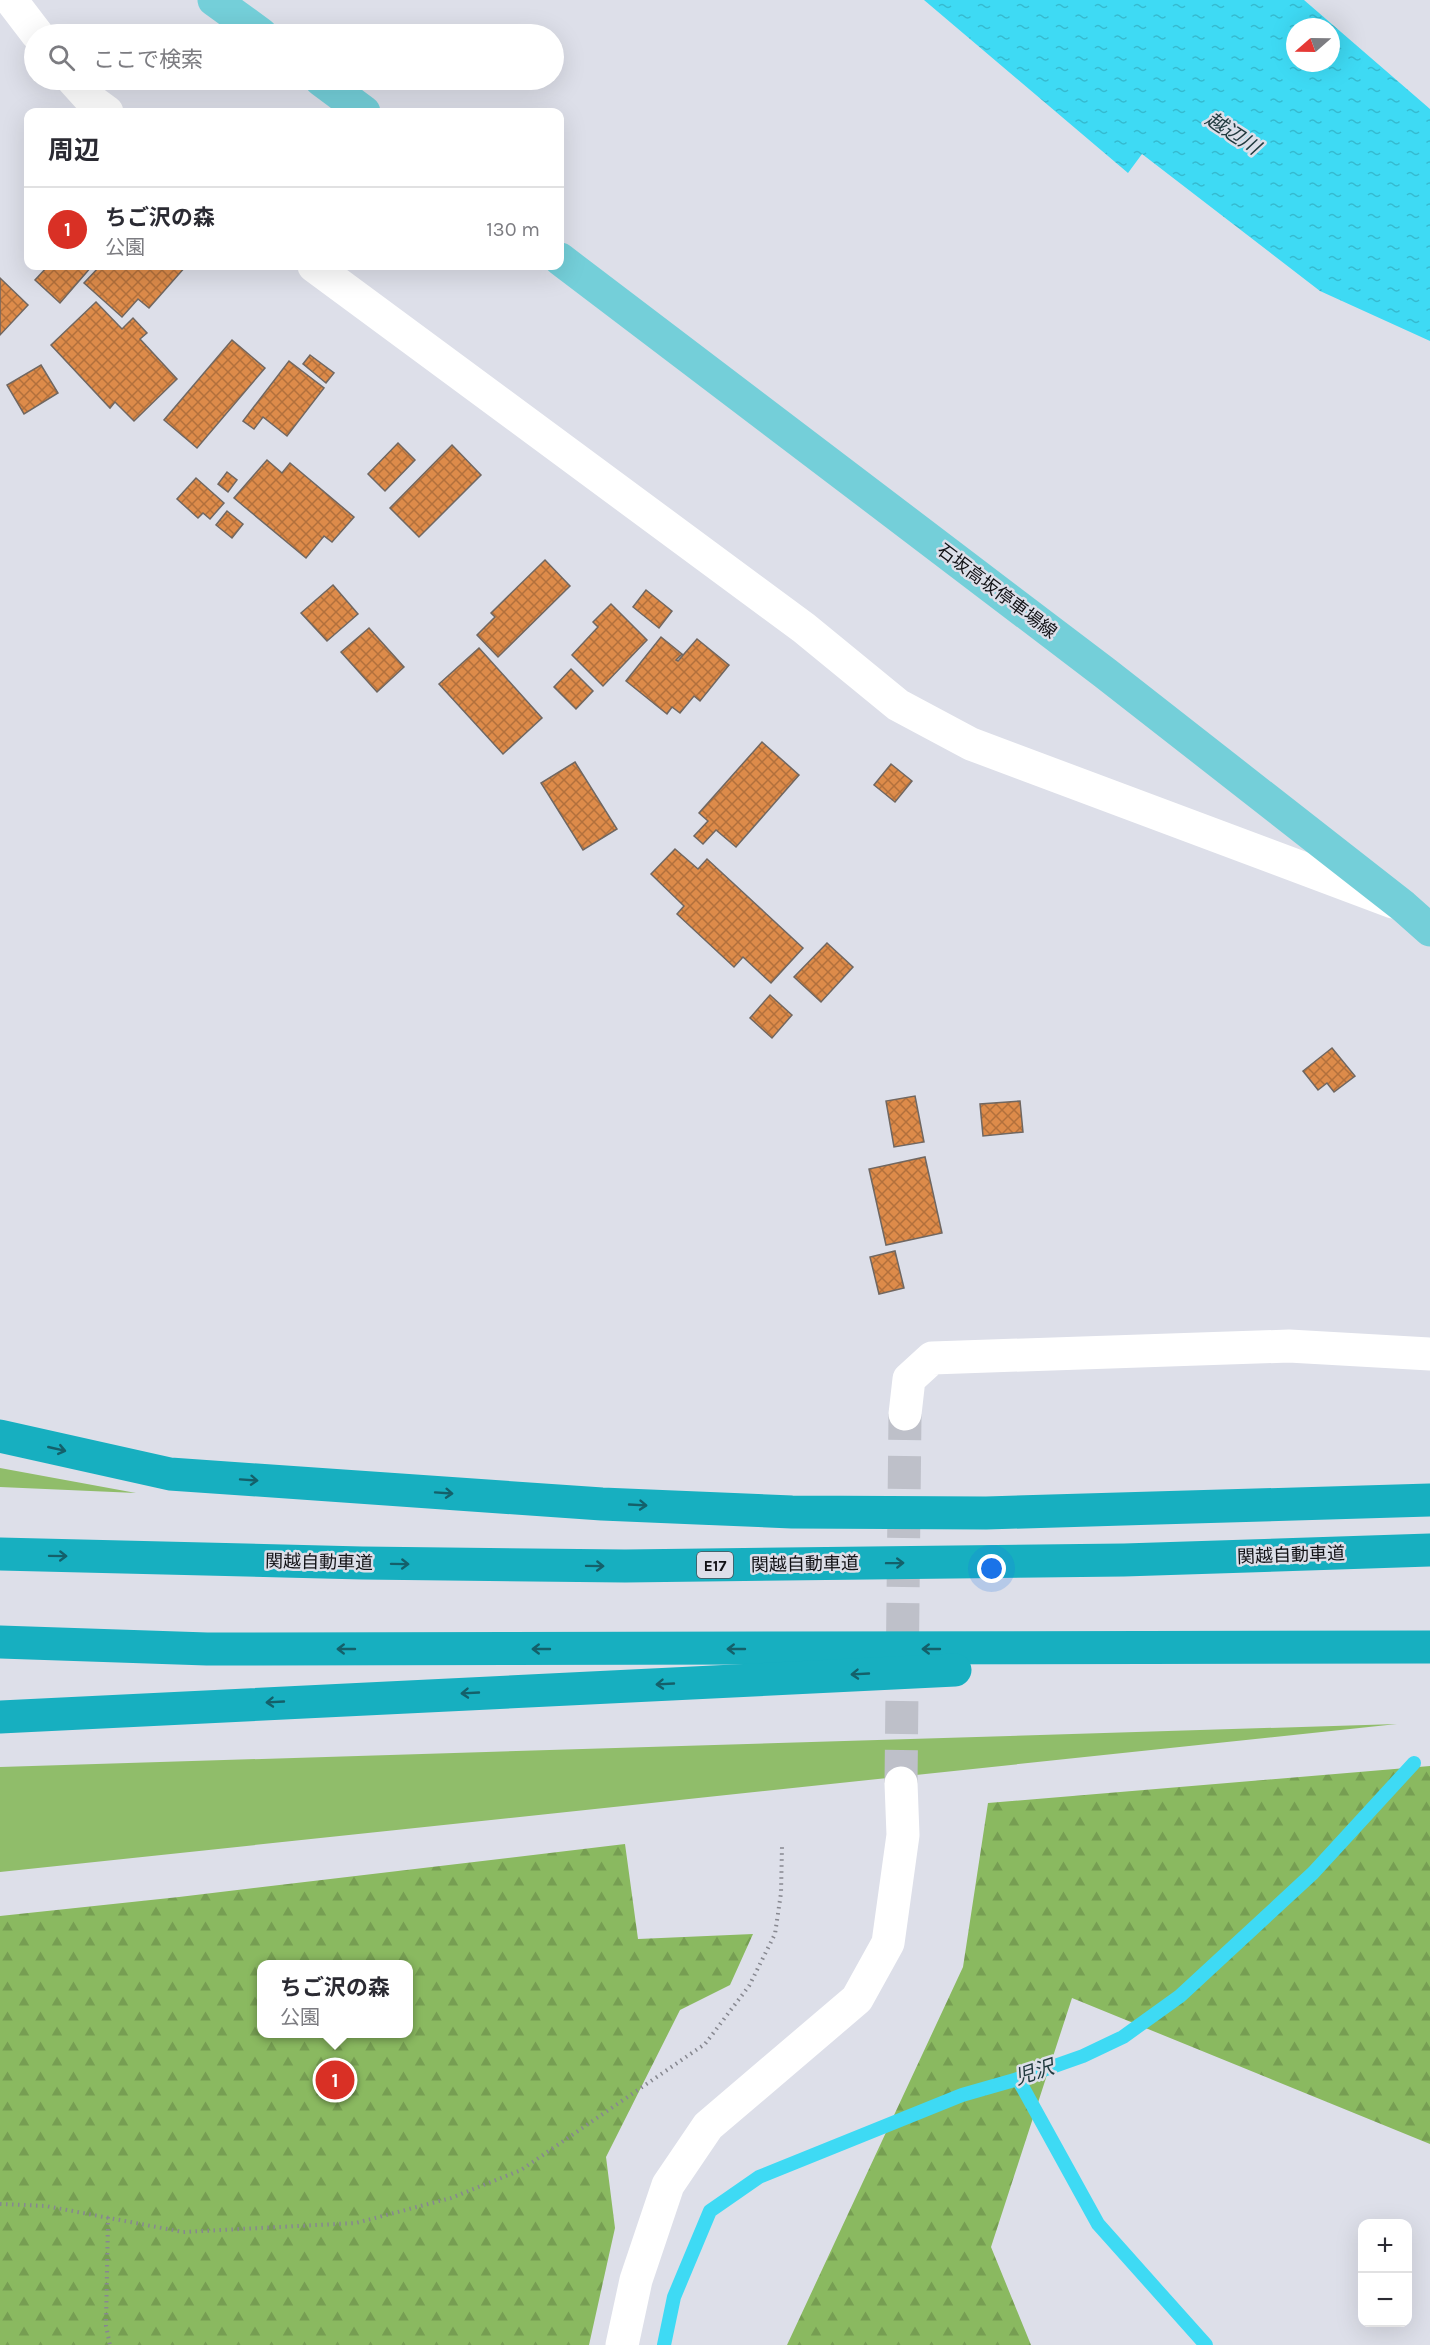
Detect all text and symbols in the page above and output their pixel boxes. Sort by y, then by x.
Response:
north arrow [1286,18,1340,72]
search box [24,24,564,90]
icon: search [45,41,78,74]
text: ここで検索 [93,47,203,73]
water label: 越辺川 [1201,107,1266,160]
text: 周辺 [48,135,100,166]
text: ちご沢の森 [105,205,215,231]
text: 1 [64,218,71,241]
text: 130 m [486,218,540,241]
text: 公園 [105,236,145,259]
street label: 石坂高坂停車場線 [933,539,1061,643]
one-way arrow [47,1444,66,1455]
one-way arrow [239,1474,259,1485]
one-way arrow [433,1488,453,1499]
one-way arrow [628,1500,648,1511]
street label: 関越自動車道 [1237,1542,1345,1568]
one-way arrow [48,1550,68,1562]
street label: 関越自動車道 [265,1550,373,1574]
road number: E17 [697,1552,733,1578]
street label: 関越自動車道 [751,1552,859,1576]
your location [977,1554,1006,1583]
one-way arrow [885,1557,905,1568]
one-way arrow [390,1558,410,1569]
one-way arrow [585,1560,605,1572]
one-way arrow [336,1643,356,1655]
one-way arrow [531,1643,551,1655]
one-way arrow [726,1643,746,1655]
one-way arrow [921,1643,941,1655]
one-way arrow [850,1669,870,1680]
one-way arrow [655,1678,675,1689]
one-way arrow [460,1687,480,1698]
one-way arrow [266,1696,286,1707]
popup [257,1960,413,2038]
text: ちご沢の森 [280,1975,390,2001]
text: 公園 [280,2006,320,2029]
water label: 児沢 [1012,2054,1060,2090]
pin: 1 [316,2058,354,2102]
map controls [1358,2219,1412,2327]
button: + [1358,2219,1412,2273]
button: − [1358,2273,1412,2327]

